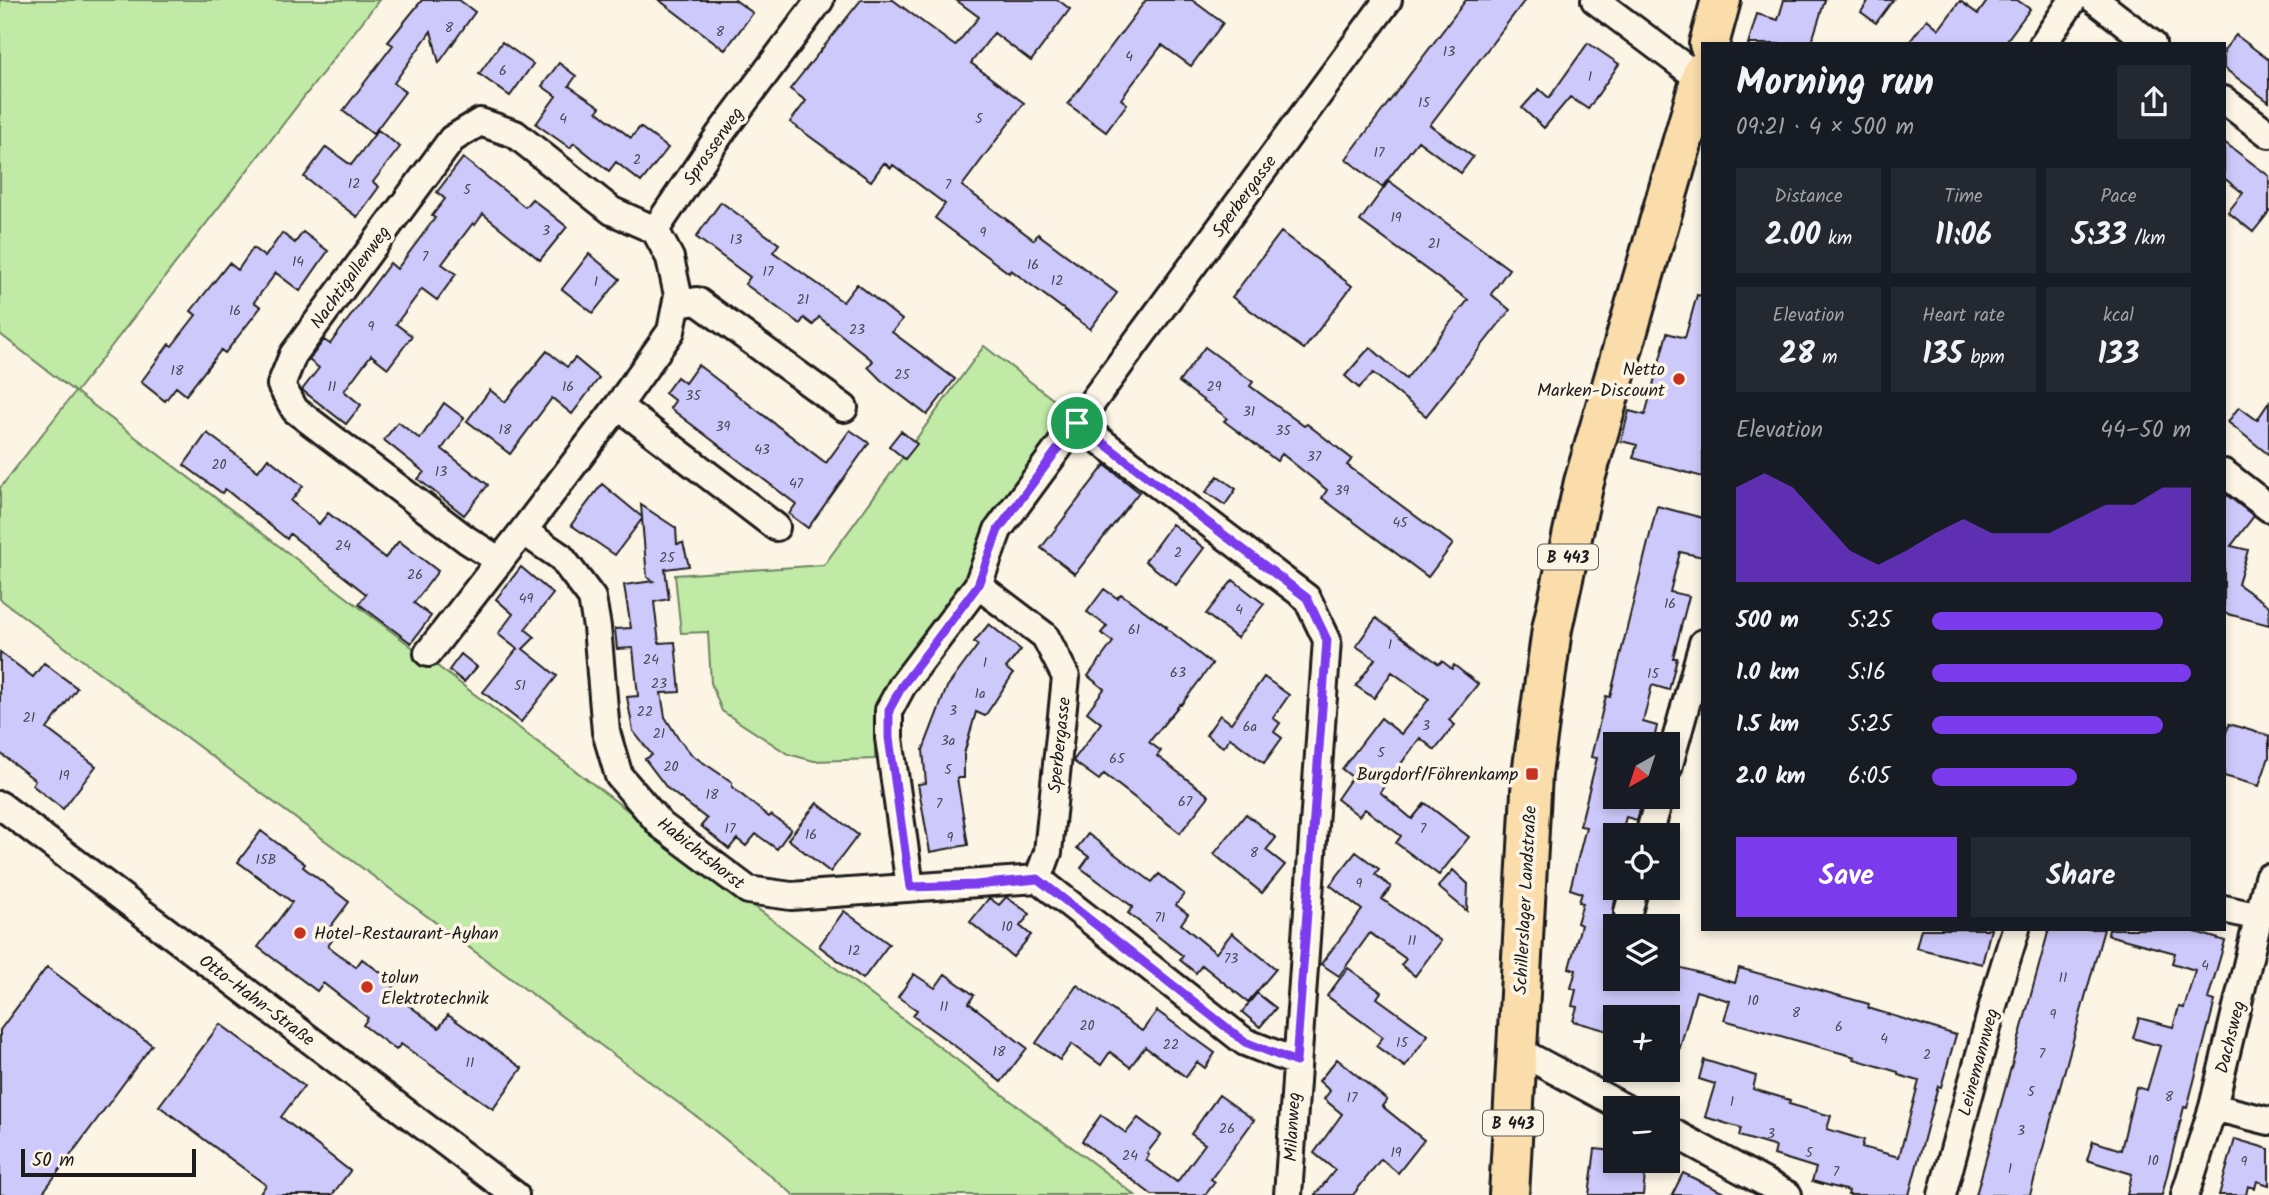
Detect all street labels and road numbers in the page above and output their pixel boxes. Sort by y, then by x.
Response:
street label: Sprosserweg [676,102,752,192]
street label: Sperbergasse [1205,149,1285,244]
street label: Nachtigallenweg [304,220,399,336]
road number: B 443 [1538,544,1598,570]
street label: Sperbergasse [1041,696,1080,794]
street label: Schillerslager Landstraße [1507,805,1546,995]
street label: Habichtshorst [650,810,751,899]
street label: Otto-Hahn-Straße [192,948,320,1055]
street label: Dachsweg [2208,998,2254,1077]
street label: Leinemannweg [1951,1005,2008,1120]
street label: Milanweg [1277,1092,1310,1163]
road number: B 443 [1483,1110,1543,1135]

